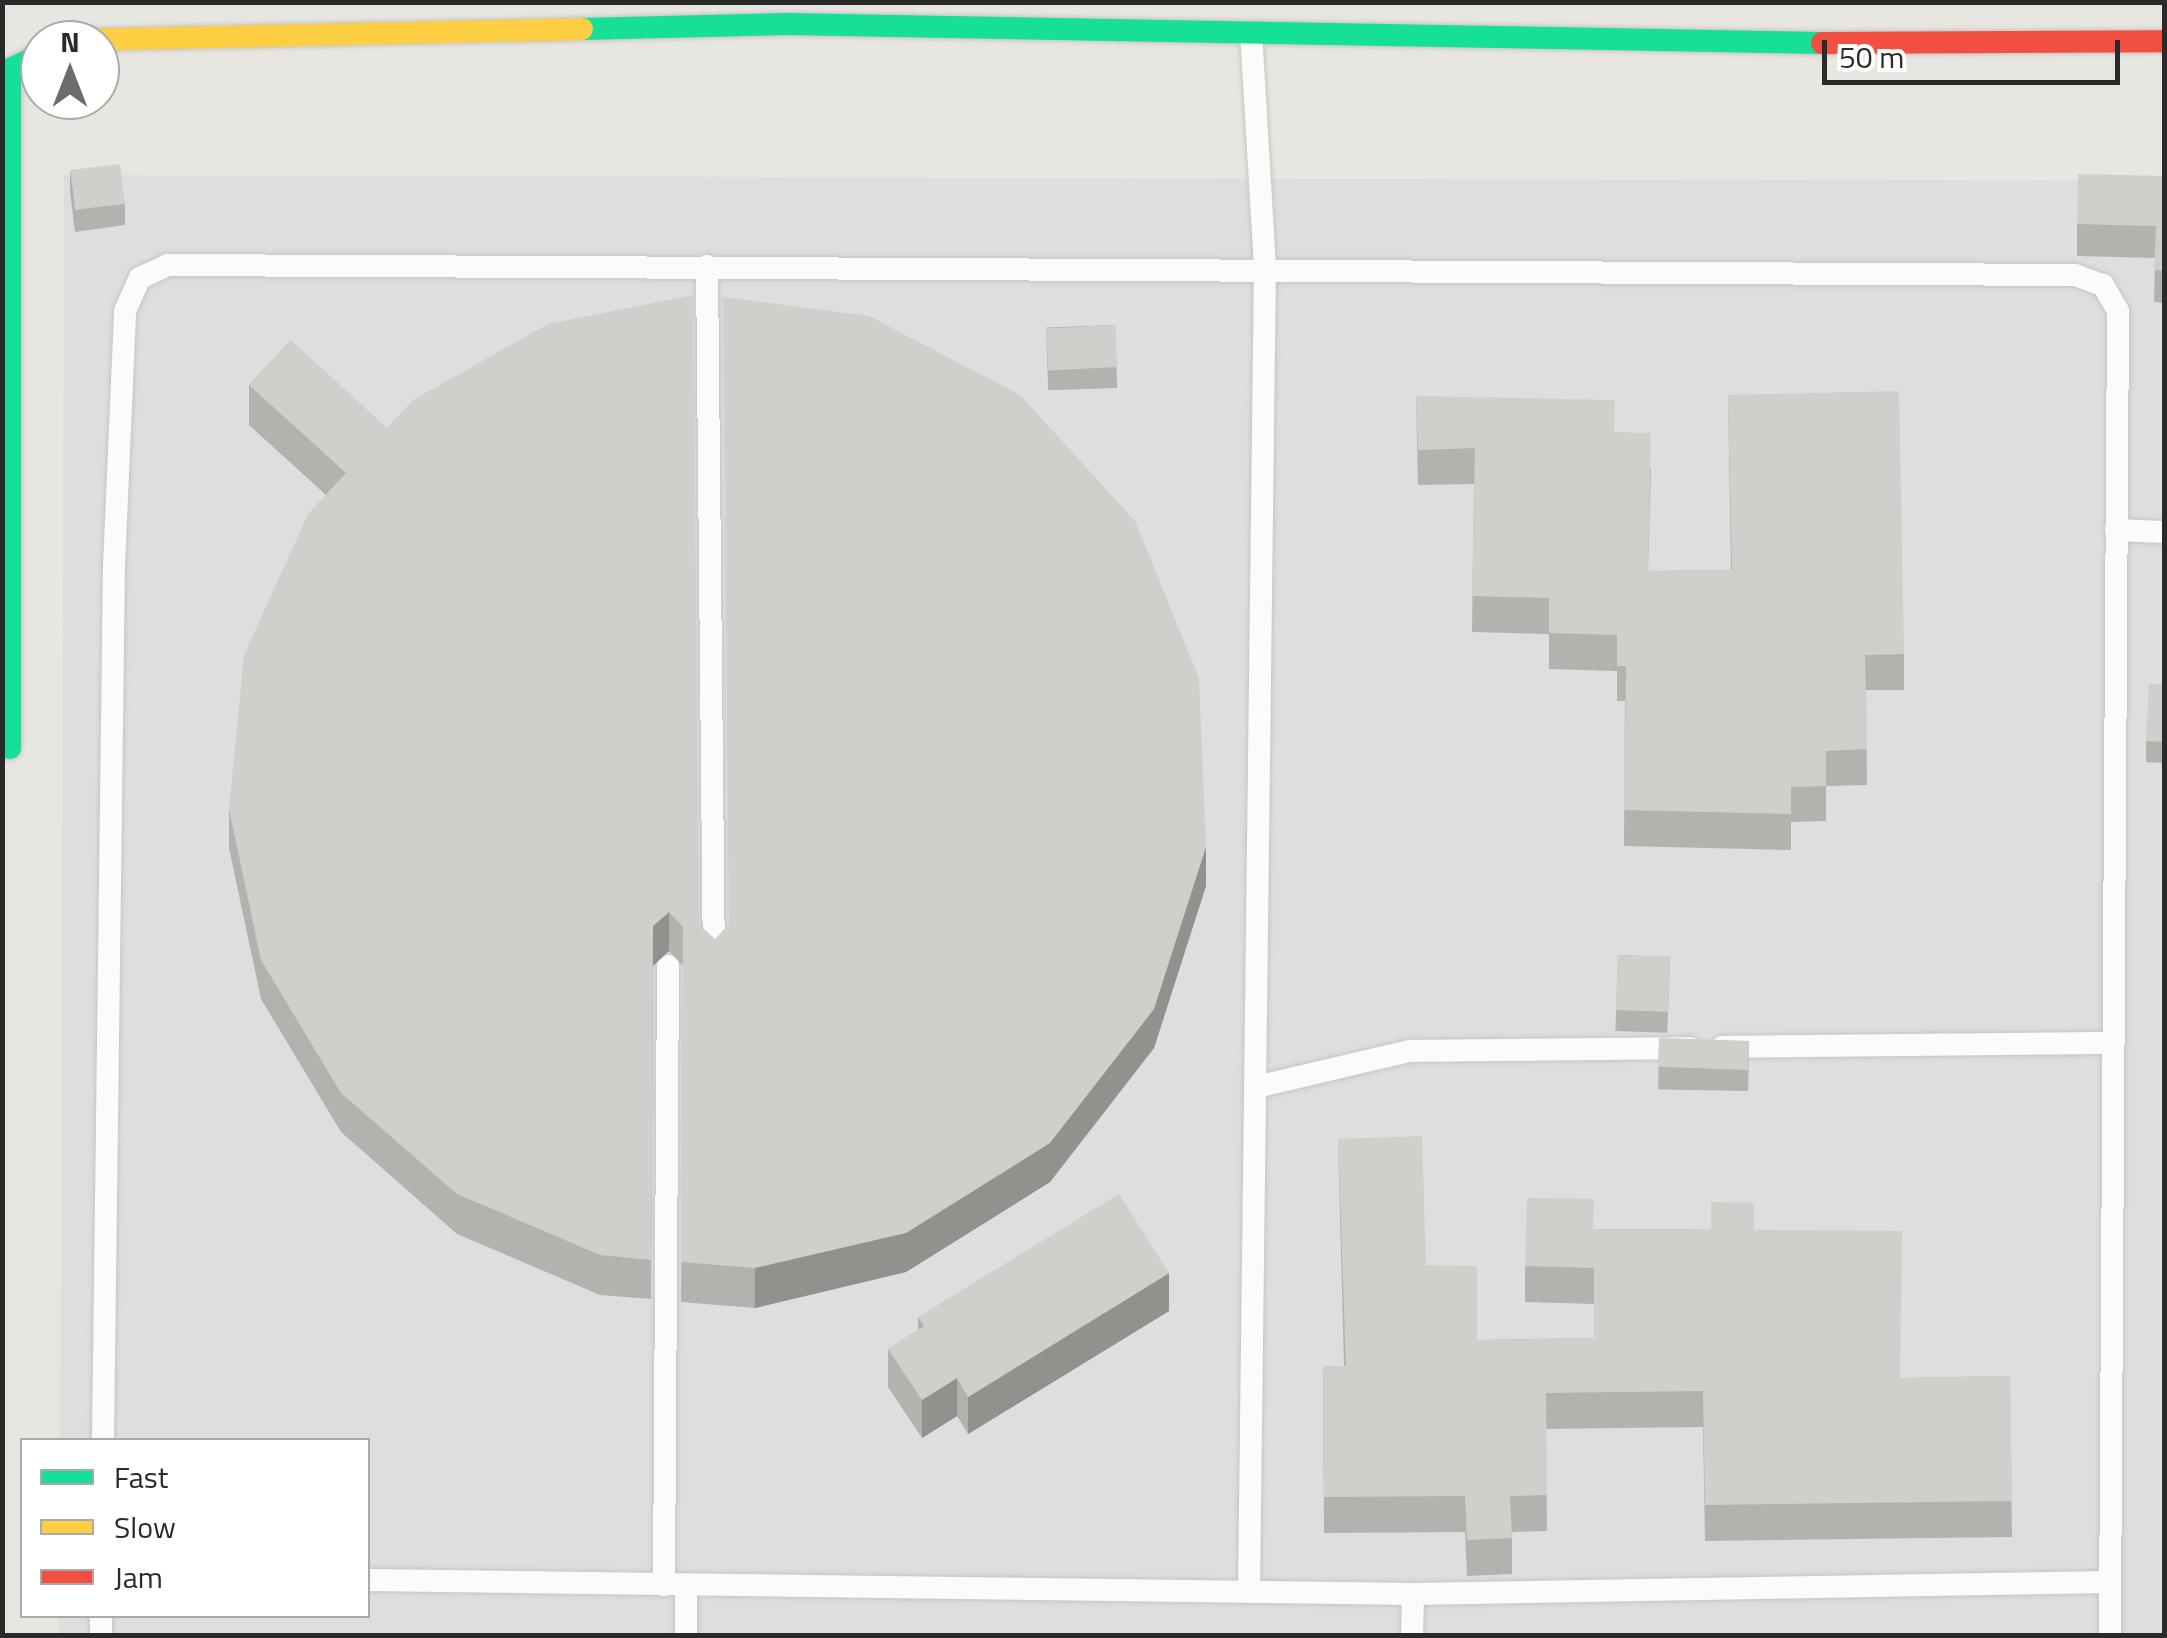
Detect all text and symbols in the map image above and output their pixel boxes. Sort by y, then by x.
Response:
north arrow [20,20,120,120]
text: N [60,20,80,63]
scale bar [1827,20,2124,82]
text: 50 m [1839,34,1904,80]
legend [20,1438,370,1618]
text: Fast [114,1454,168,1500]
text: Slow [114,1504,176,1550]
text: Jam [114,1554,163,1600]

